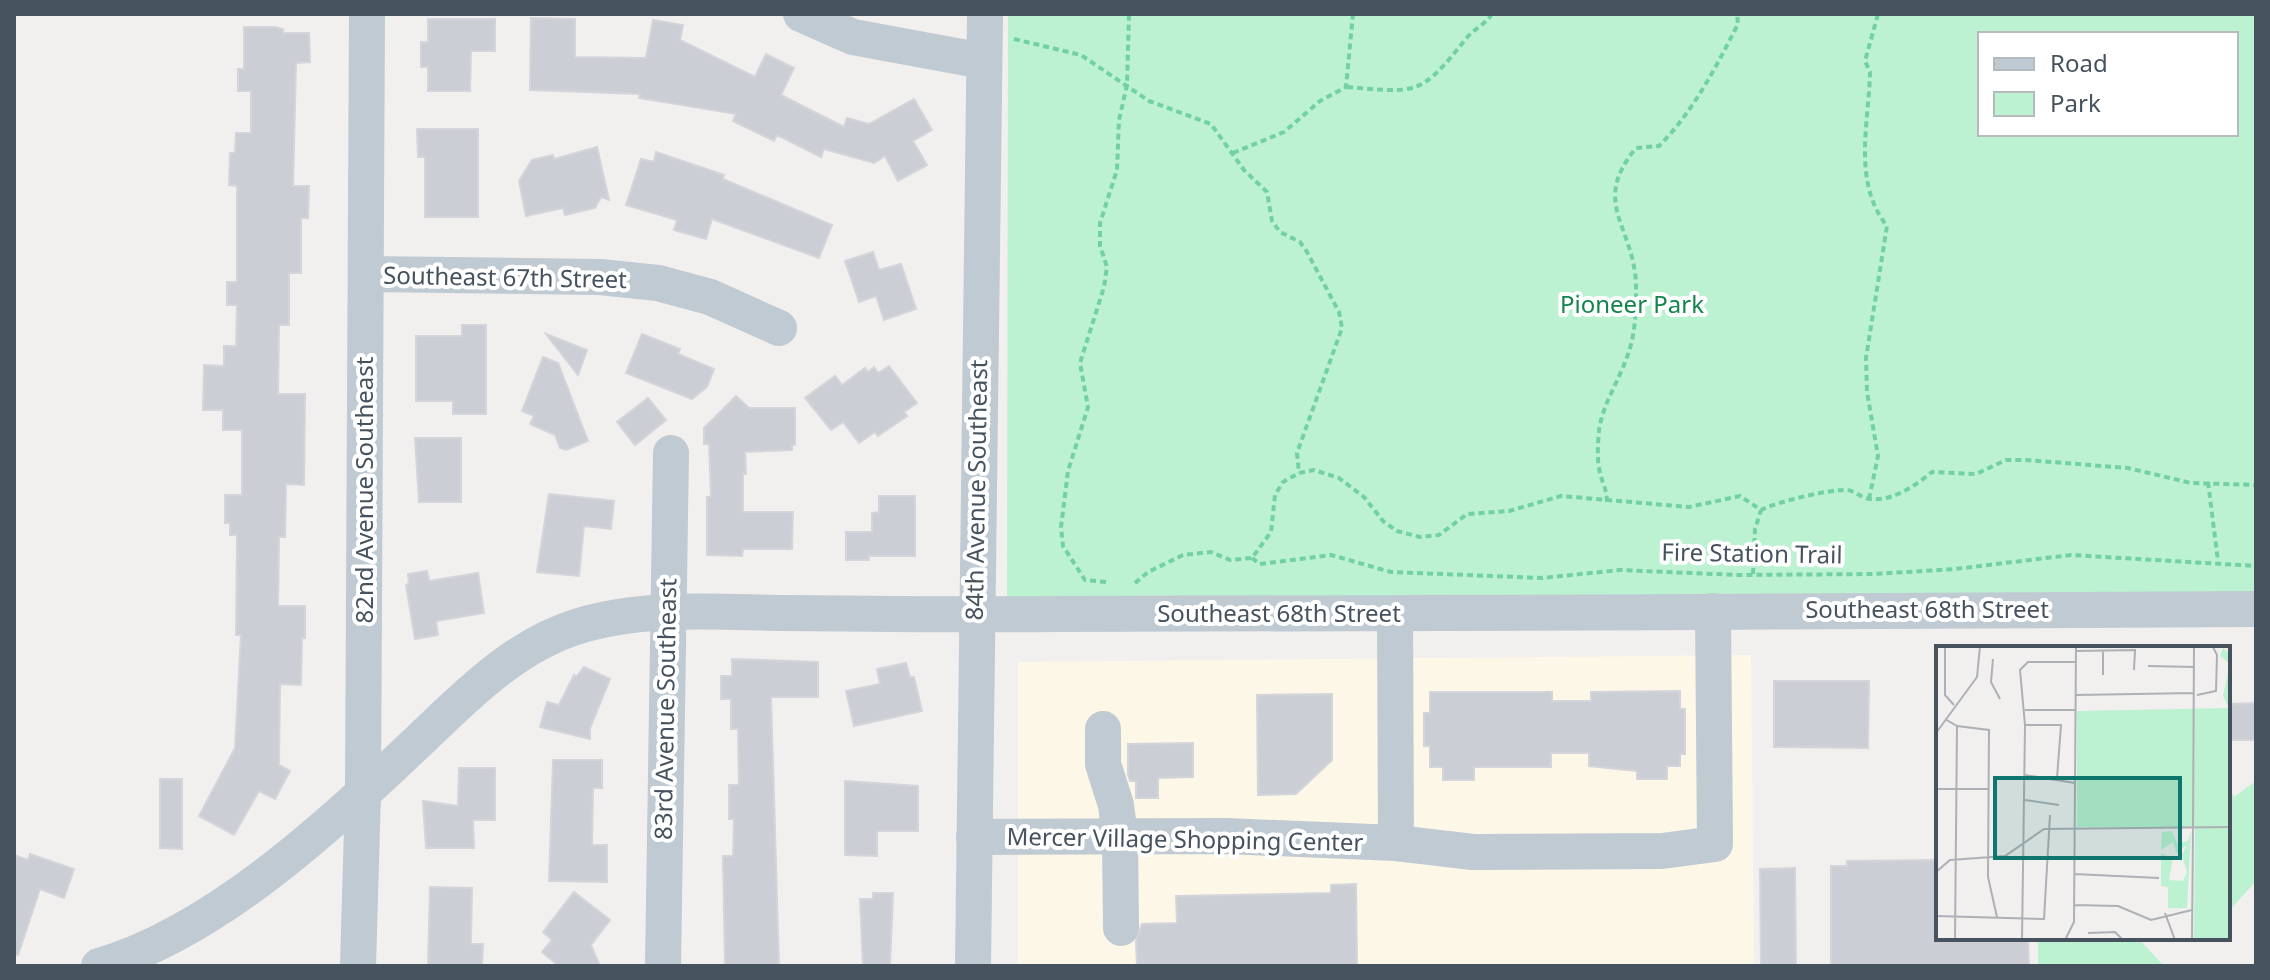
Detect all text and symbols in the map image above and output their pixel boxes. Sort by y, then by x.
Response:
legend [1978,32,2238,136]
text: Road [2050,46,2108,79]
text: Park [2050,86,2101,119]
street label: Southeast 67th Street [383,258,627,295]
park label: Pioneer Park [1560,287,1704,320]
street label: 82nd Avenue Southeast [347,356,380,623]
street label: 84th Avenue Southeast [957,359,994,621]
street label: Fire Station Trail [1661,534,1843,571]
street label: 83rd Avenue Southeast [646,578,683,840]
street label: Southeast 68th Street [1805,592,2049,625]
street label: Southeast 68th Street [1157,596,1401,629]
inset map [1936,646,2230,940]
street label: Mercer Village Shopping Center [1006,819,1364,858]

